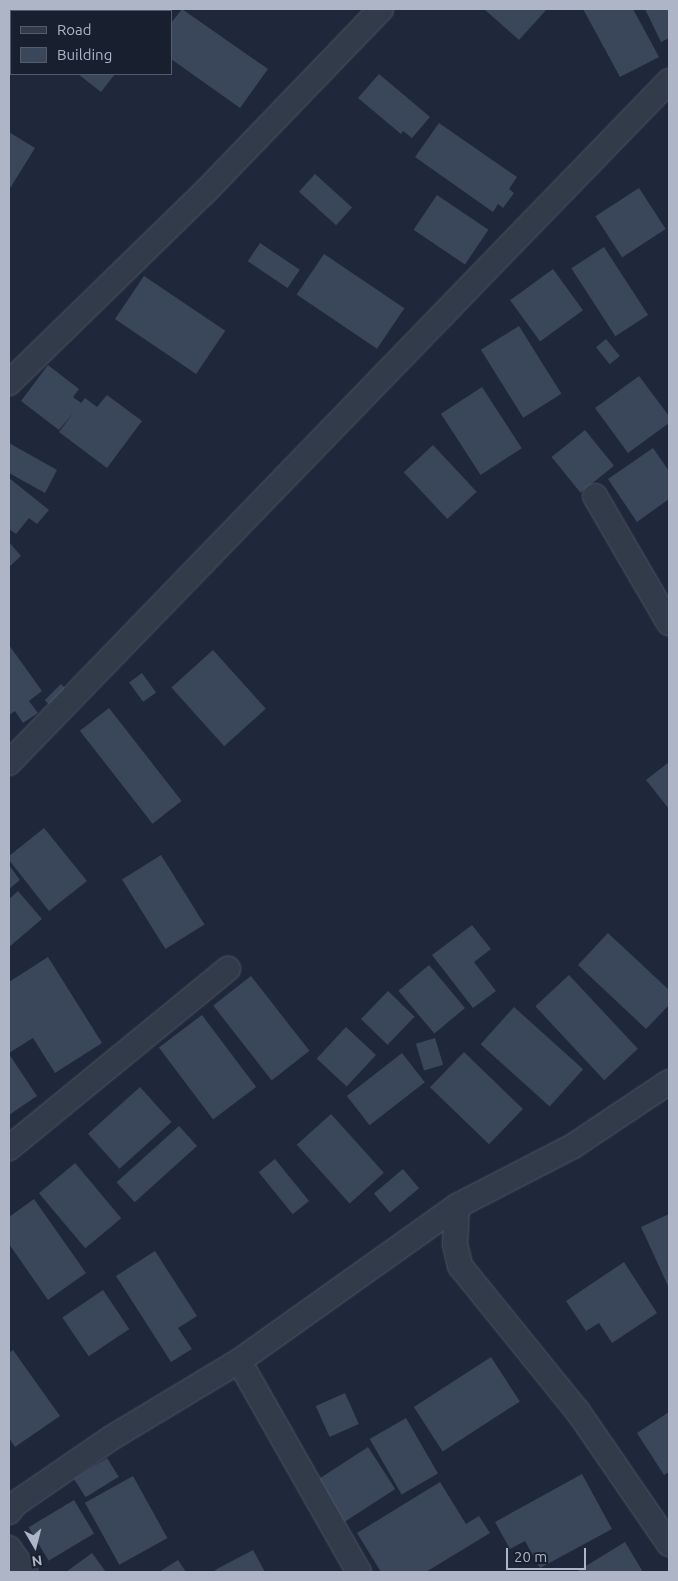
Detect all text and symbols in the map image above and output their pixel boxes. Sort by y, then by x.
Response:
legend [10,10,172,75]
text: Road [57,21,92,38]
text: Building [57,46,112,63]
north arrow [10,1521,60,1571]
scale bar [508,1538,588,1570]
text: 20 m [514,1548,547,1565]
text: N [31,1552,43,1570]

